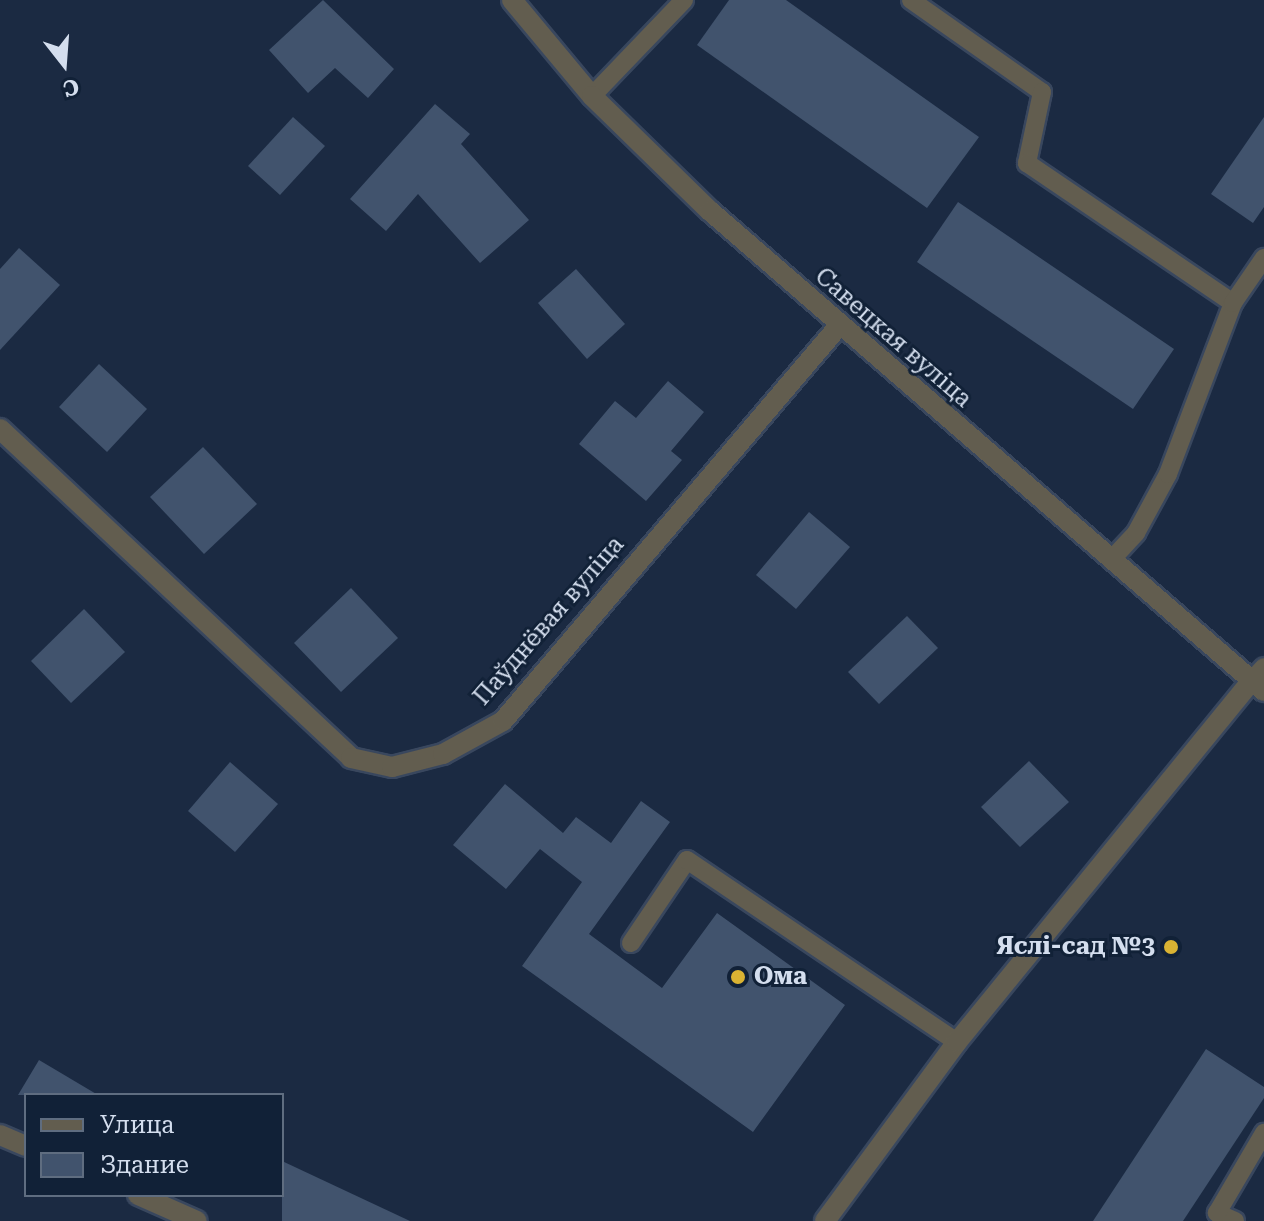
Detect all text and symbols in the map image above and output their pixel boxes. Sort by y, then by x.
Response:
north arrow [24,24,104,104]
text: С [60,73,82,102]
street label: Савецкая вуліца [809,262,977,414]
street label: Паўднёвая вуліца [468,531,630,711]
place label: Яслі-сад №3 [996,933,1155,961]
marker: Яслі-сад №3 [1162,938,1180,956]
place label: Ома [754,963,807,991]
marker: Ома [729,968,747,986]
legend [24,1093,284,1197]
text: Улица [100,1111,174,1139]
text: Здание [100,1151,189,1179]

